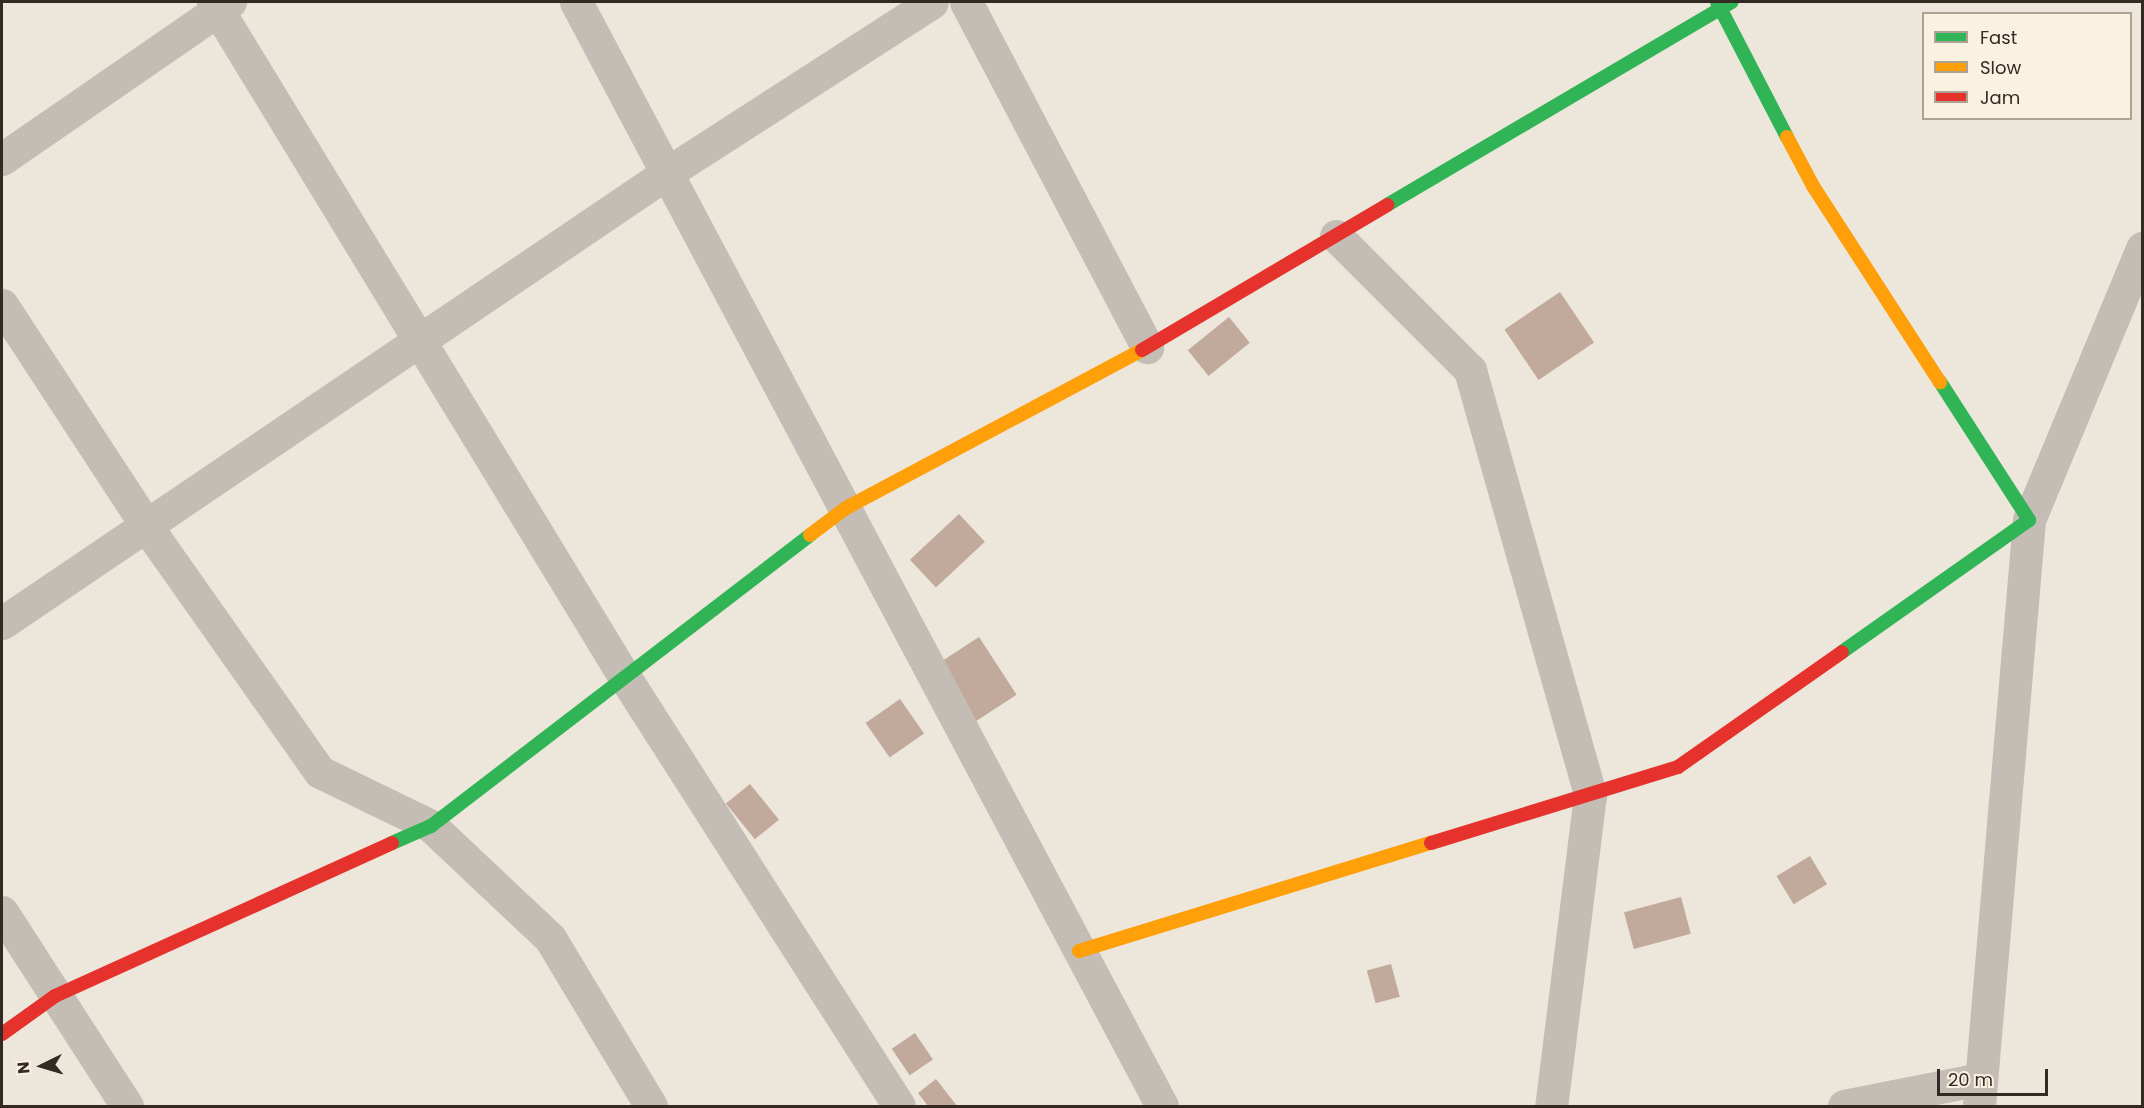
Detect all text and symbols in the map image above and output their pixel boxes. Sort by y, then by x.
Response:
legend [1922,12,2132,120]
text: Fast [1980,25,2017,50]
text: Slow [1980,55,2021,80]
text: Jam [1980,85,2020,110]
north arrow [12,1036,72,1096]
scale bar [1940,1057,2051,1095]
text: N [12,1061,36,1075]
text: 20 m [1948,1067,1993,1092]

